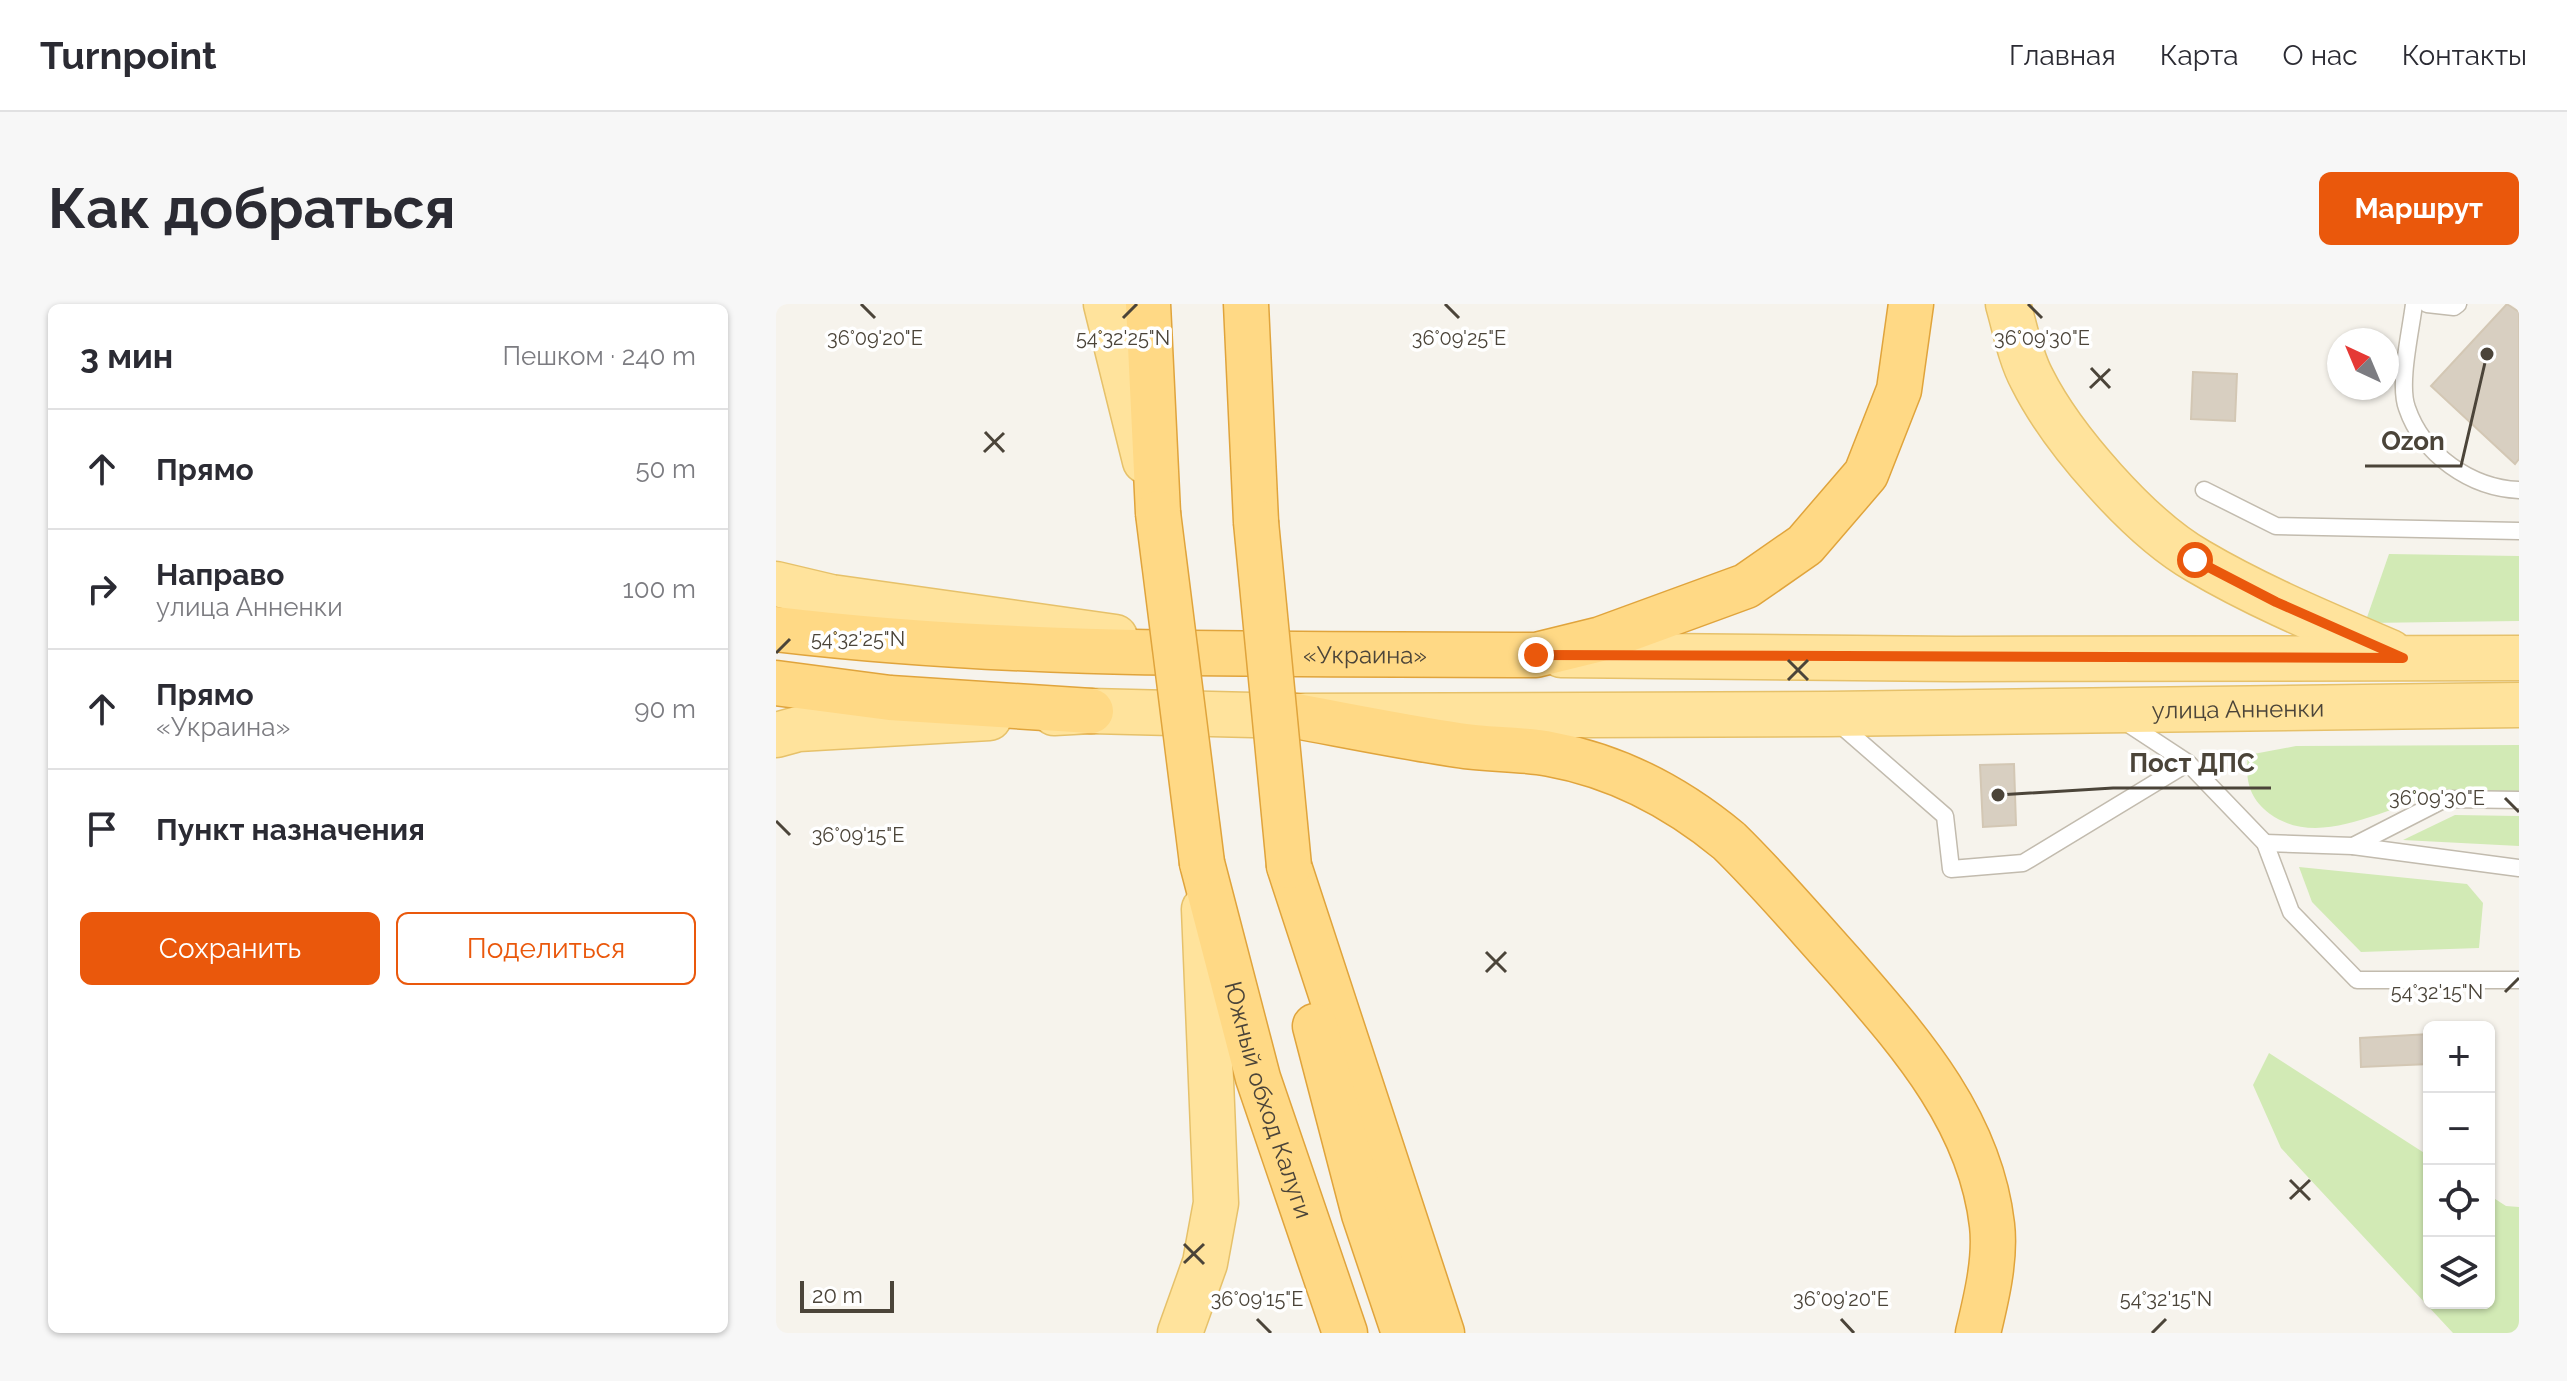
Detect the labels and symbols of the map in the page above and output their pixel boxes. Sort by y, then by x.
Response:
text: 36°09'20"E [827,326,923,350]
text: 54°32'25"N [1076,326,1170,350]
text: 36°09'25"E [1412,326,1506,350]
text: 36°09'30"E [1994,326,2090,350]
north arrow [2327,328,2399,400]
callout: Ozon [2365,416,2461,466]
text: Ozon [2381,426,2445,456]
route start [2177,542,2213,578]
text: 54°32'25"N [811,627,905,651]
route end [1518,637,1554,673]
street label: «Украина» [1303,640,1427,669]
street label: улица Анненки [2151,693,2324,724]
callout: Пост ДПС [2113,738,2271,788]
text: Пост ДПС [2129,748,2255,778]
text: 36°09'30"E [2389,786,2485,810]
text: 36°09'15"E [812,823,904,847]
street label: Южный обход Калуги [1219,978,1319,1222]
text: 54°32'15"N [2391,980,2483,1004]
scale bar [800,1277,894,1313]
text: 36°09'15"E [1211,1287,1303,1311]
text: 36°09'20"E [1793,1287,1889,1311]
text: 54°32'15"N [2120,1287,2212,1311]

